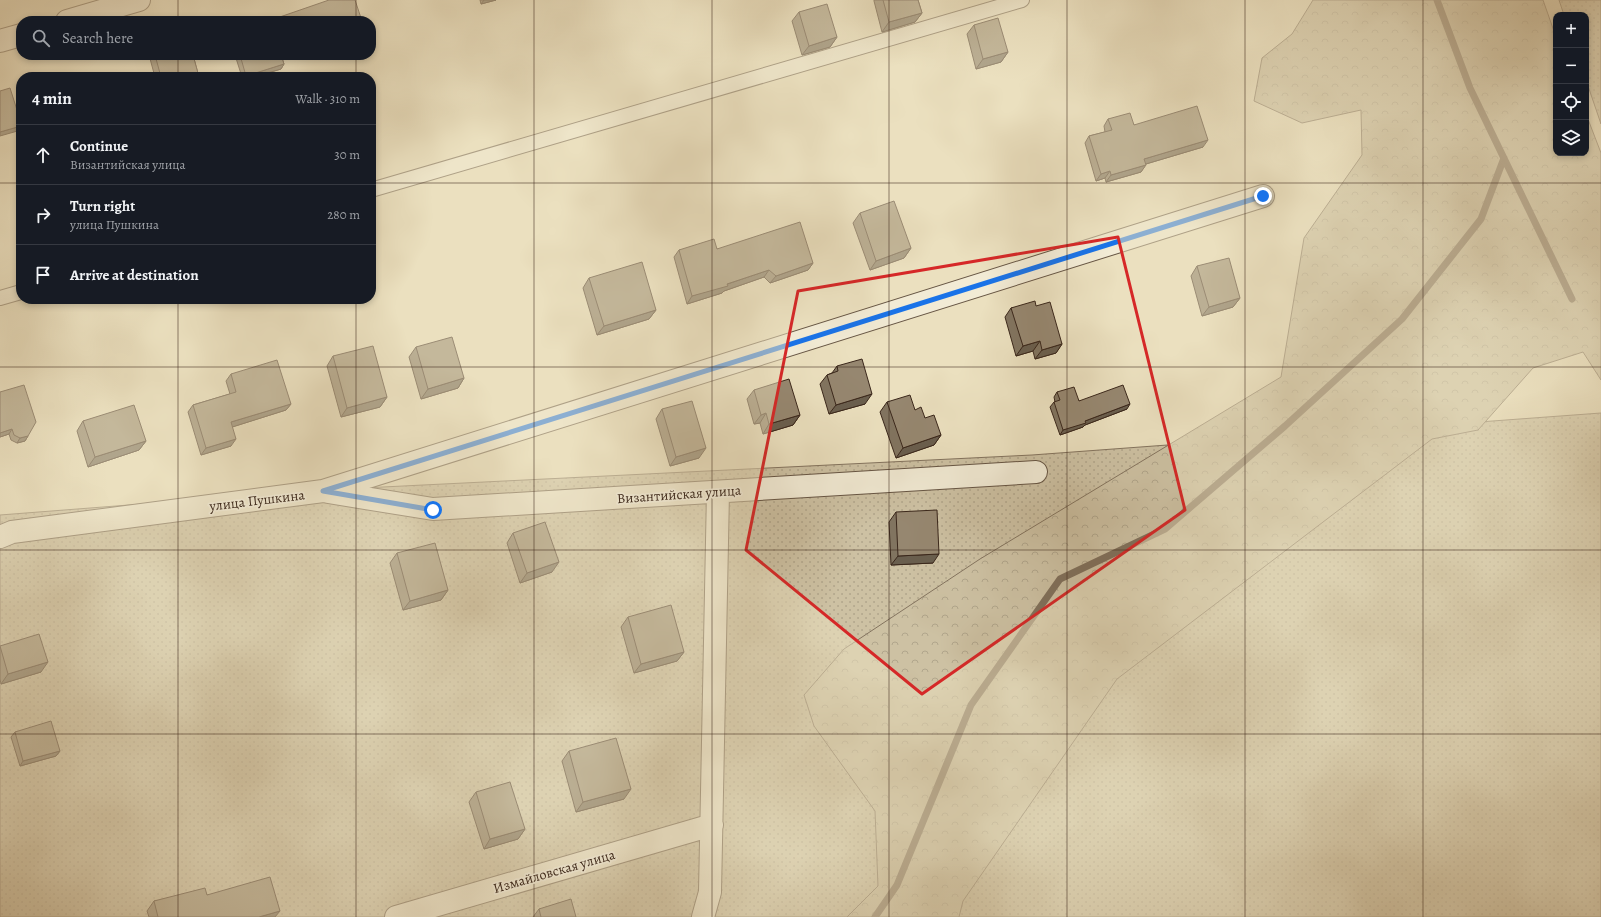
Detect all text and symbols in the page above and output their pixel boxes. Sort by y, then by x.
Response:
map controls [1553,12,1589,156]
button: + [1553,12,1589,48]
search box [16,16,376,60]
icon: search [30,27,52,49]
text: Search here [62,28,133,48]
button: − [1553,48,1589,84]
button: locate [1553,84,1589,120]
text: 4 min [32,87,72,110]
text: Walk · 310 m [295,90,360,107]
button: layers [1553,120,1589,156]
text: Continue [70,136,128,156]
icon: ahead [32,144,54,166]
text: 30 m [334,146,360,163]
text: Византийская улица [70,156,186,173]
route end [1254,187,1272,205]
text: Turn right [70,196,135,216]
icon: right [32,204,54,226]
text: 280 m [327,206,360,223]
text: улица Пушкина [70,216,159,233]
icon: arrive [32,264,54,286]
text: Arrive at destination [70,265,199,285]
street label: Византийская улица [616,481,742,508]
street label: улица Пушкина [207,485,306,516]
route start [424,501,442,519]
street label: Измайловская улица [491,845,618,898]

